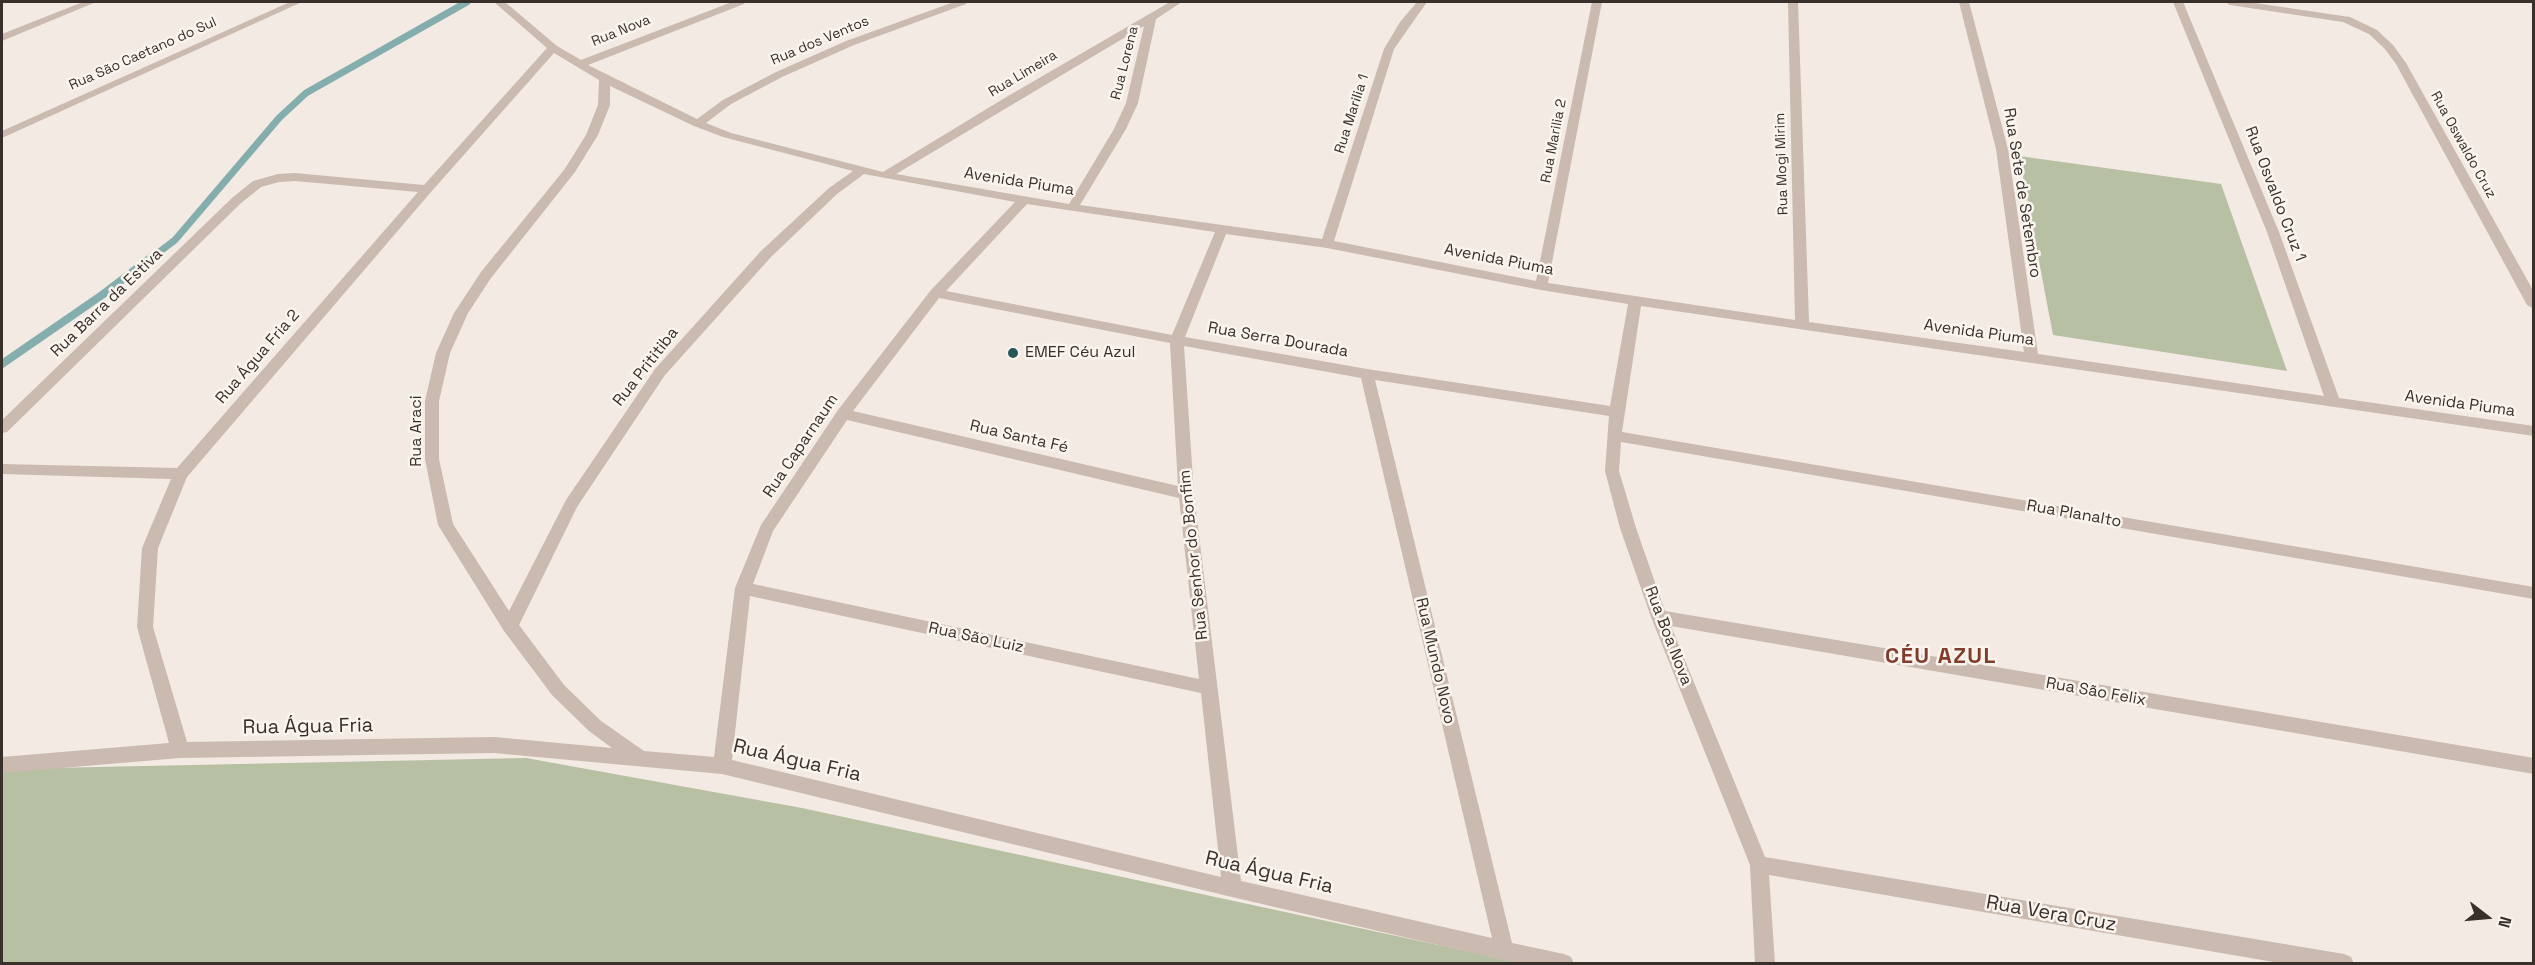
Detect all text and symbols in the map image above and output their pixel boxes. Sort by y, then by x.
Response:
street label: Rua Nova [589,12,653,50]
street label: Rua dos Ventos [769,13,871,69]
street label: Rua São Caetano do Sul [67,14,219,94]
street label: Rua Lorena [1108,24,1142,102]
street label: Rua Limeira [986,47,1060,101]
street label: Rua Marilia 1 [1331,72,1373,156]
street label: Rua Oswaldo Cruz [2427,89,2499,201]
street label: Rua Marilia 2 [1538,98,1570,184]
street label: Rua Sete de Setembro [1999,107,2045,279]
street label: Rua Mogi Mirim [1772,113,1792,215]
street label: Rua Osvaldo Cruz 1 [2240,124,2310,264]
street label: Avenida Piuma [963,164,1075,200]
street label: Avenida Piuma [1443,240,1555,280]
street label: Rua Barra da Estiva [47,245,167,361]
street label: Rua Água Fria 2 [212,306,304,408]
street label: Avenida Piuma [1923,316,2035,350]
street label: Rua Serra Dourada [1206,318,1350,362]
street label: Rua Prititiba [609,324,683,410]
place label: EMEF Céu Azul [1025,343,1135,363]
marker: EMEF Céu Azul [1006,346,1020,360]
street label: Avenida Piuma [2404,387,2516,421]
street label: Rua Caparnaum [759,391,843,501]
street label: Rua Araci [407,395,427,467]
street label: Rua Santa Fé [968,416,1070,458]
street label: Rua Senhor do Bonfim [1176,469,1212,641]
street label: Rua Planalto [2025,496,2123,532]
street label: Rua Boa Nova [1640,584,1696,688]
street label: Rua Mundo Novo [1411,596,1459,726]
street label: Rua São Luiz [927,619,1025,657]
district label: CÉU AZUL [1885,644,1997,670]
street label: Rua São Felix [2044,674,2148,710]
street label: Rua Água Fria [243,714,373,740]
street label: Rua Água Fria [731,735,863,787]
street label: Rua Água Fria [1203,847,1335,899]
north arrow [2457,887,2517,947]
street label: Rua Vera Cruz [1984,891,2118,937]
text: N [2493,914,2516,930]

